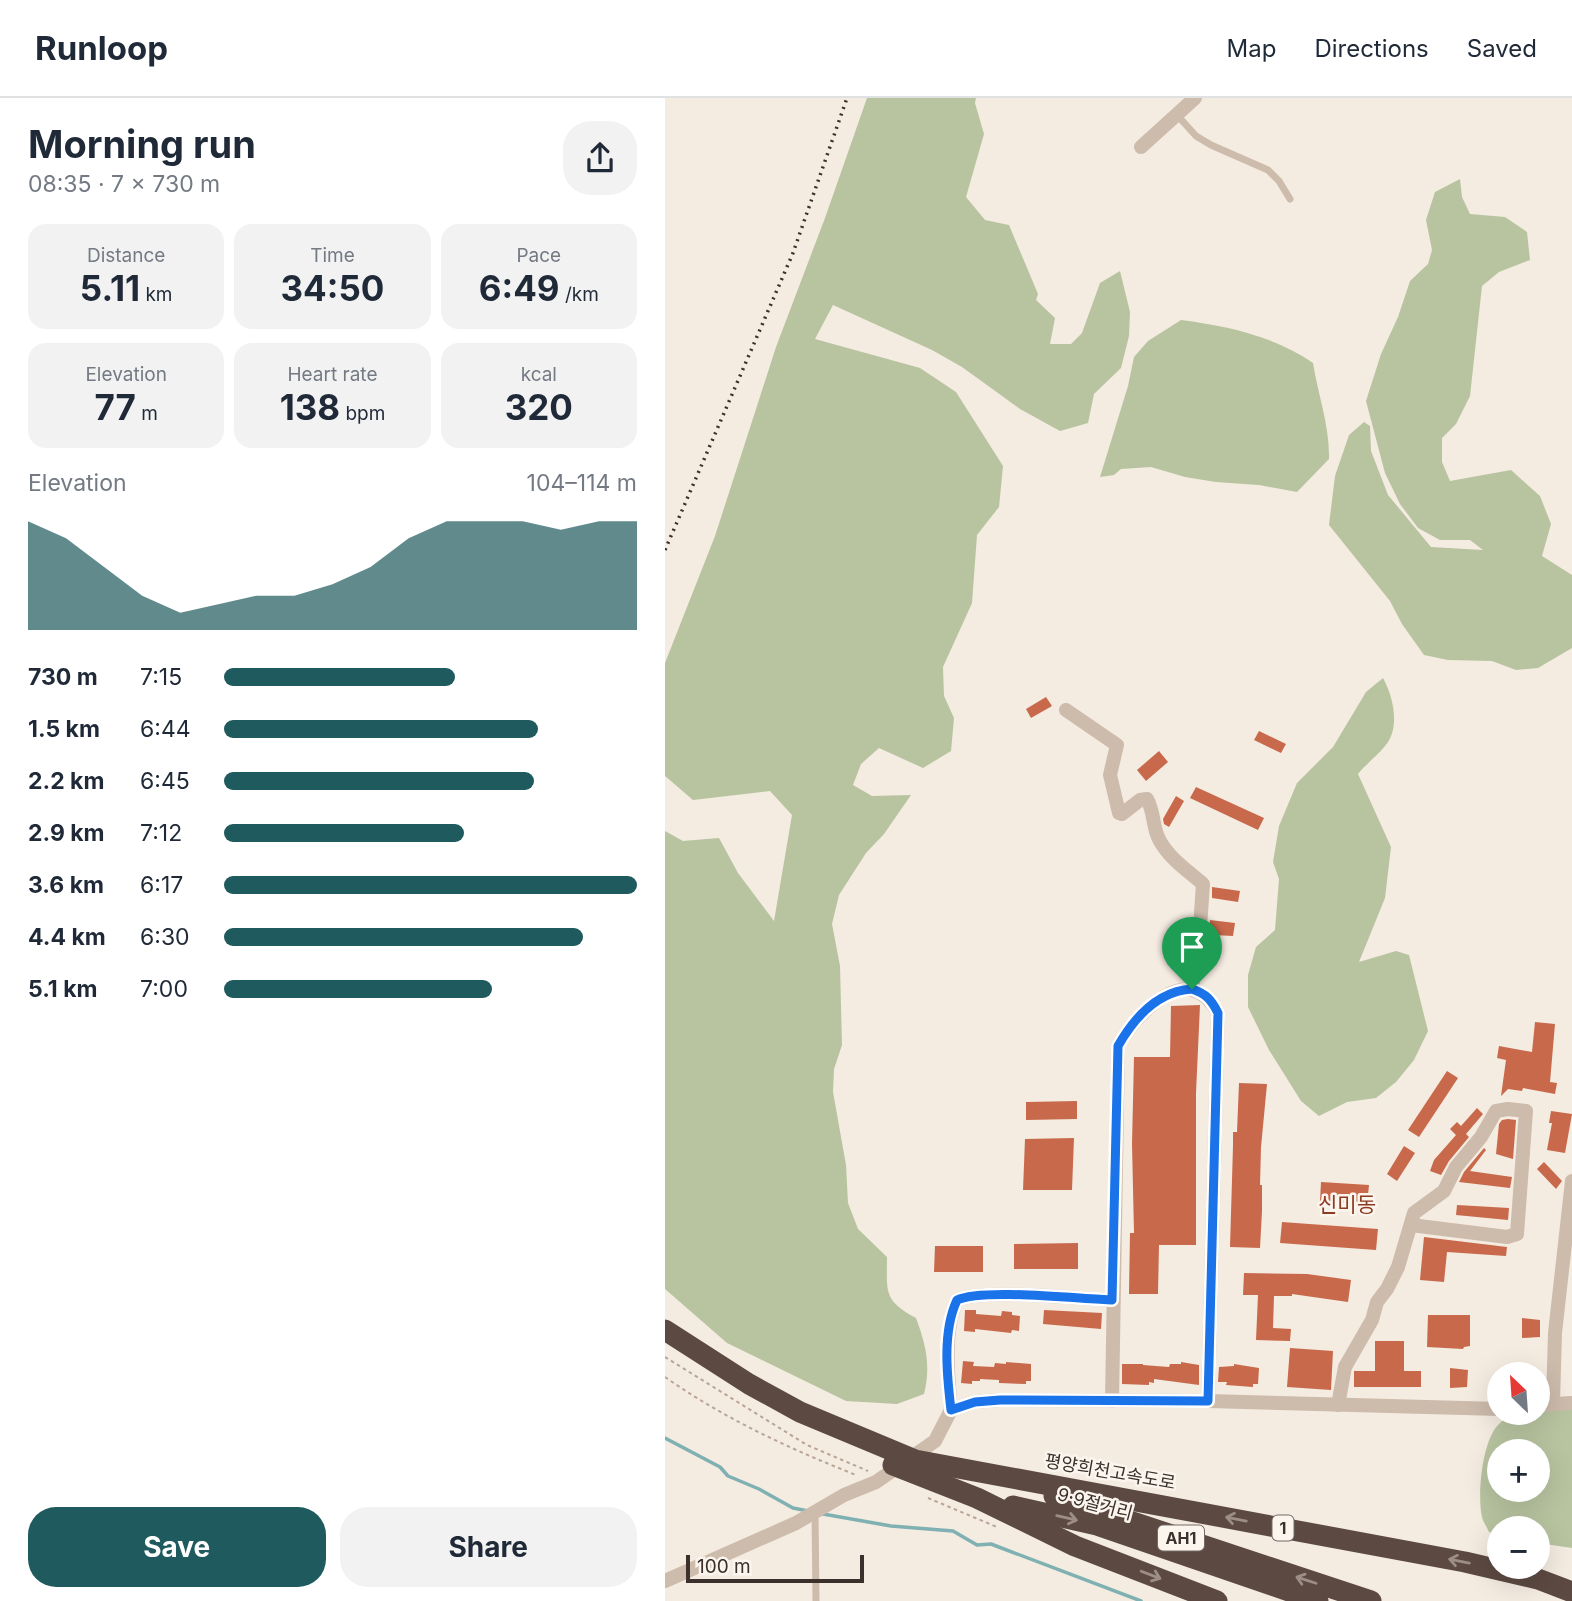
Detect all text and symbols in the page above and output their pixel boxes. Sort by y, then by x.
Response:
text: Runloop [35,28,168,68]
text: Map [1227,34,1276,63]
text: Directions [1314,34,1429,63]
text: Saved [1467,34,1537,63]
text: Morning run [28,121,256,167]
button: share [563,121,637,195]
text: 08:35 · 7 × 730 m [28,170,220,198]
text: Distance [87,244,165,267]
text: Time [310,244,355,267]
text: Pace [516,244,561,267]
text: 5.11 [80,267,140,309]
text: 34:50 [281,267,384,309]
text: 6:49 [479,267,560,309]
text: km [140,283,173,306]
text: /km [560,283,599,306]
text: Elevation [85,363,167,386]
text: Heart rate [287,363,377,386]
text: kcal [521,363,557,386]
text: 77 [94,386,136,428]
text: 138 [280,386,340,428]
text: 320 [505,386,573,428]
text: m [136,402,158,425]
text: bpm [340,402,385,425]
text: Elevation [28,469,127,497]
text: 104–114 m [527,469,637,497]
text: 730 m [28,663,98,691]
text: 7:15 [140,663,182,691]
text: 1.5 km [28,715,100,743]
text: 6:44 [140,715,191,743]
text: 2.2 km [28,767,104,795]
text: 6:45 [140,767,190,795]
text: 2.9 km [28,819,105,847]
text: 7:12 [140,819,182,847]
text: 3.6 km [28,871,104,899]
text: 6:17 [140,871,183,899]
pin [1162,917,1222,989]
text: 4.4 km [28,923,106,951]
text: 6:30 [140,923,190,951]
icon: arrive [1173,928,1211,966]
text: 5.1 km [28,975,97,1003]
text: 7:00 [140,975,188,1003]
district label: 신미동 [1318,1192,1376,1217]
north arrow [1487,1362,1551,1424]
map controls [1487,1362,1550,1579]
button: + [1487,1439,1550,1502]
street label: 평양희천고속도로 [1043,1450,1177,1493]
street label: 9·9절거리 [1055,1483,1135,1524]
button: Save [28,1507,326,1587]
button: Share [340,1507,637,1587]
one-way arrow [1225,1511,1248,1525]
one-way arrow [1055,1512,1078,1526]
road number: 1 [1273,1516,1293,1540]
button: − [1487,1516,1550,1579]
road number: AH1 [1158,1526,1204,1550]
scale bar [686,1552,865,1584]
one-way arrow [1448,1554,1471,1567]
text: 100 m [697,1555,751,1578]
one-way arrow [1139,1570,1161,1583]
one-way arrow [1295,1572,1317,1585]

